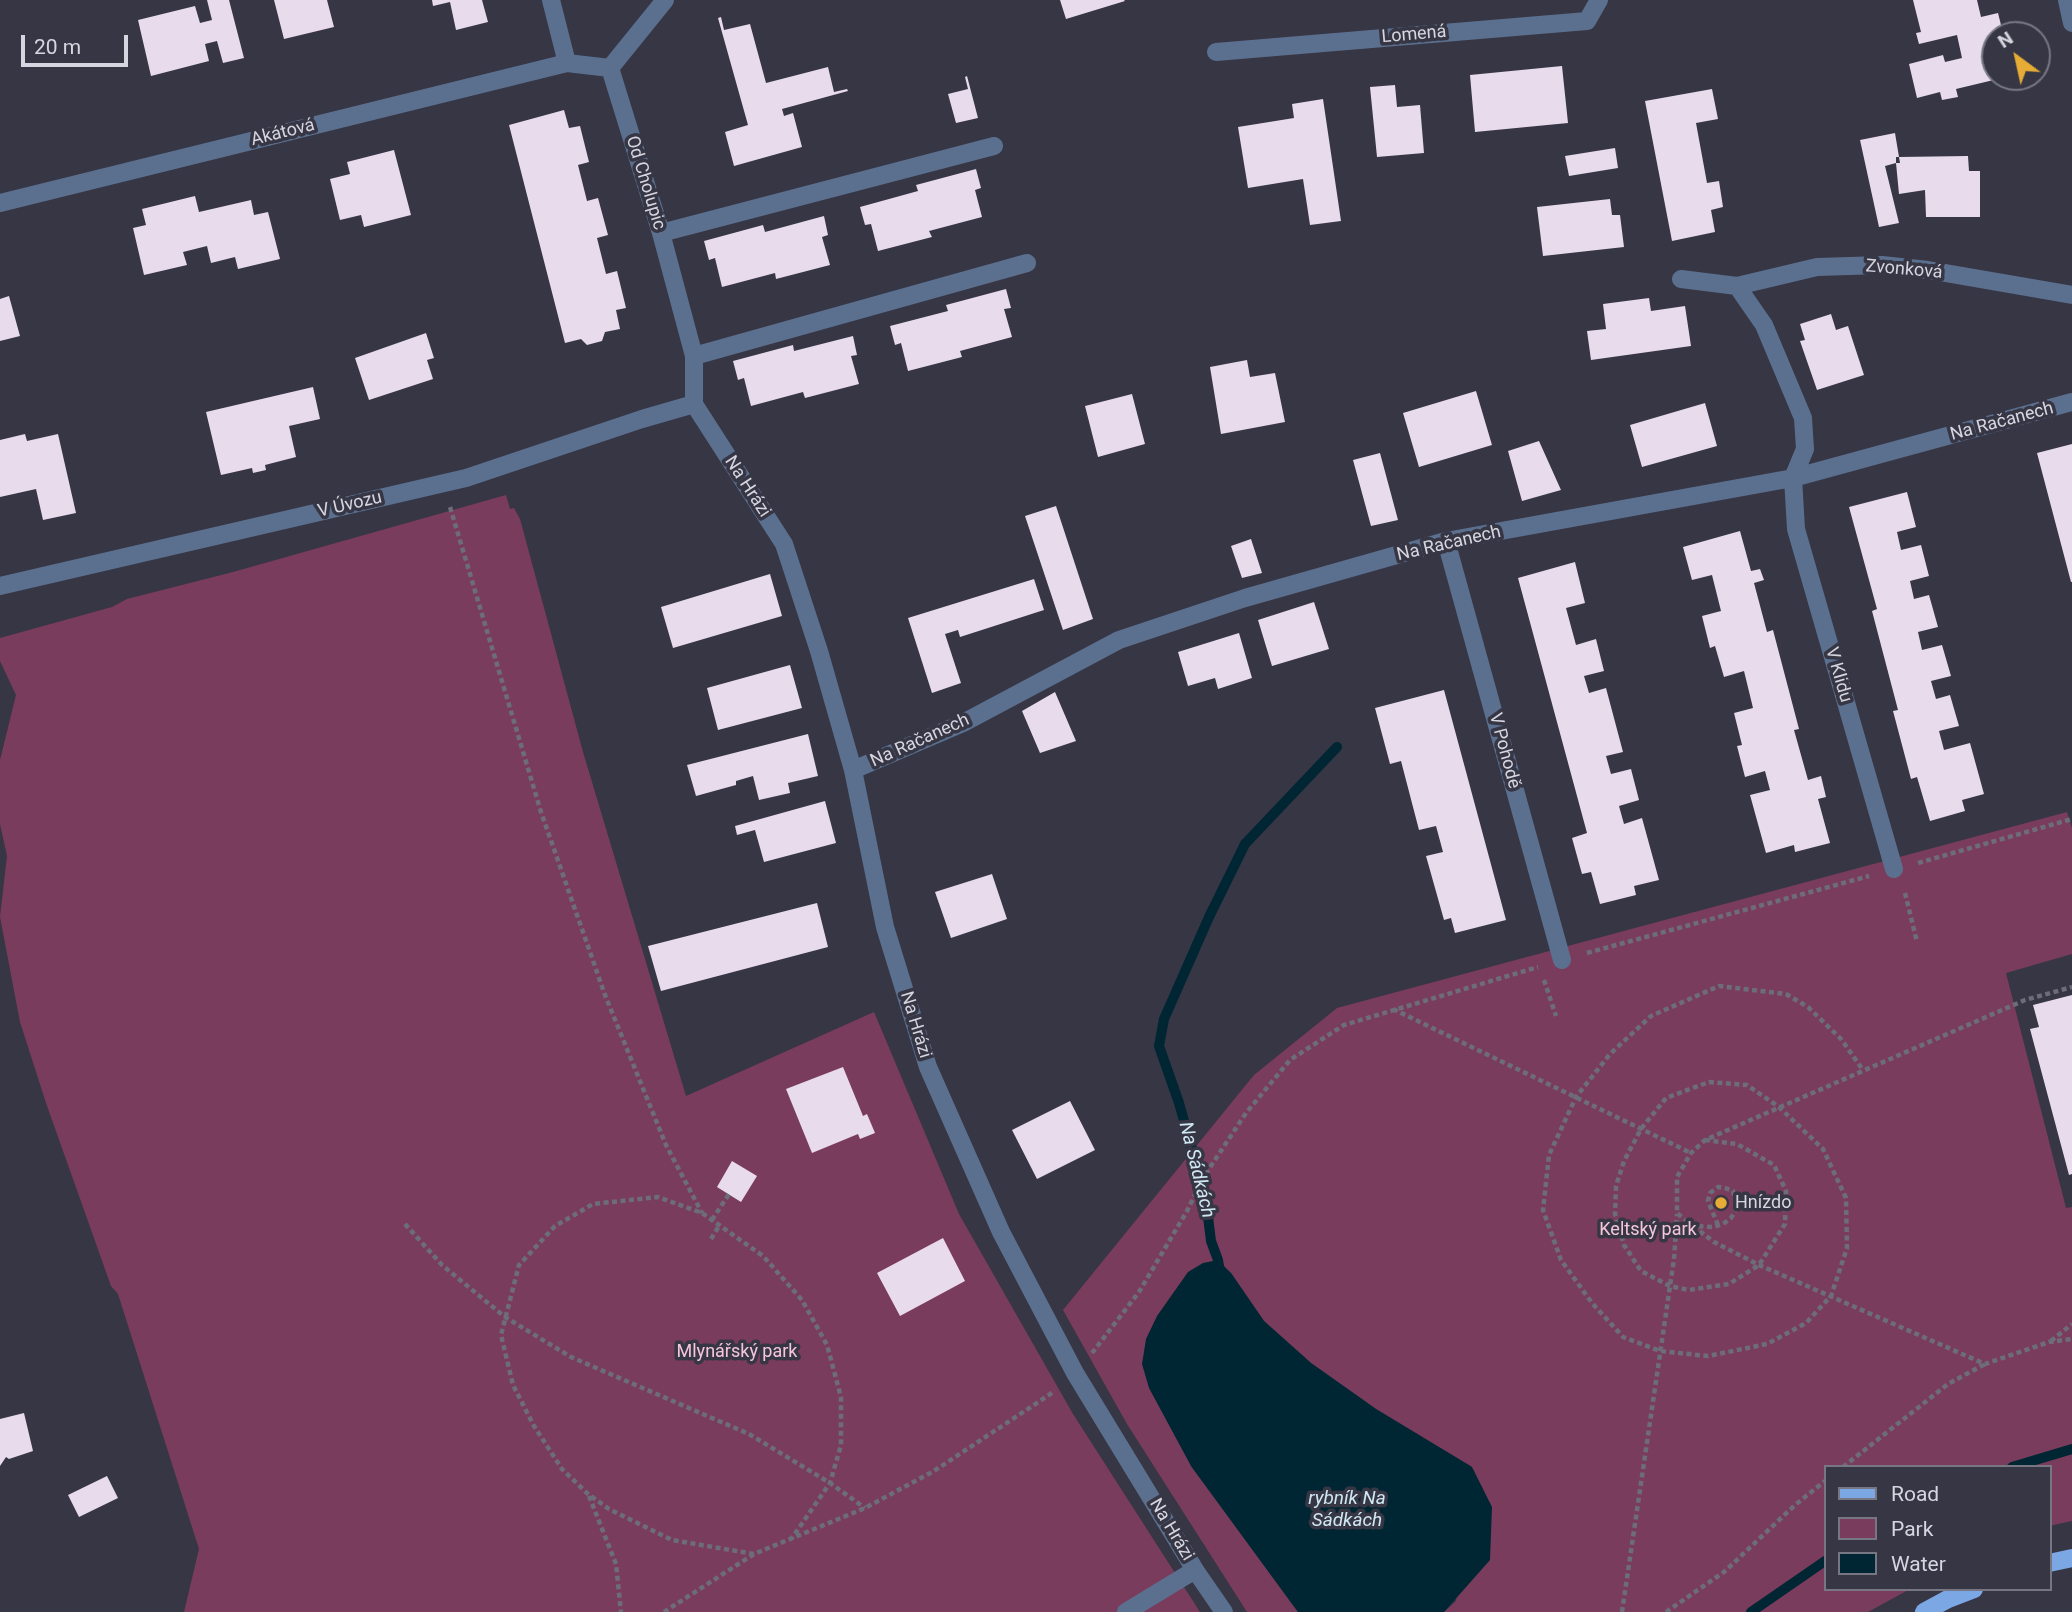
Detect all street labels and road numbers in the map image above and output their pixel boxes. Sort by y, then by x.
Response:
street label: Lomená [1381,21,1447,49]
street label: Akátová [249,115,317,151]
street label: Od Cholupic [620,133,670,233]
street label: Zvonková [1865,256,1943,284]
street label: Na Račanech [1948,398,2056,446]
street label: Na Hrázi [719,452,775,522]
street label: V Úvozu [316,487,384,523]
street label: Na Račanech [1395,522,1503,566]
street label: V Klidu [1820,645,1856,705]
street label: Na Račanech [867,710,973,772]
street label: V Pohodě [1484,711,1524,791]
street label: Na Hrázi [895,989,935,1061]
street label: Na Hrázi [1144,1495,1198,1565]

